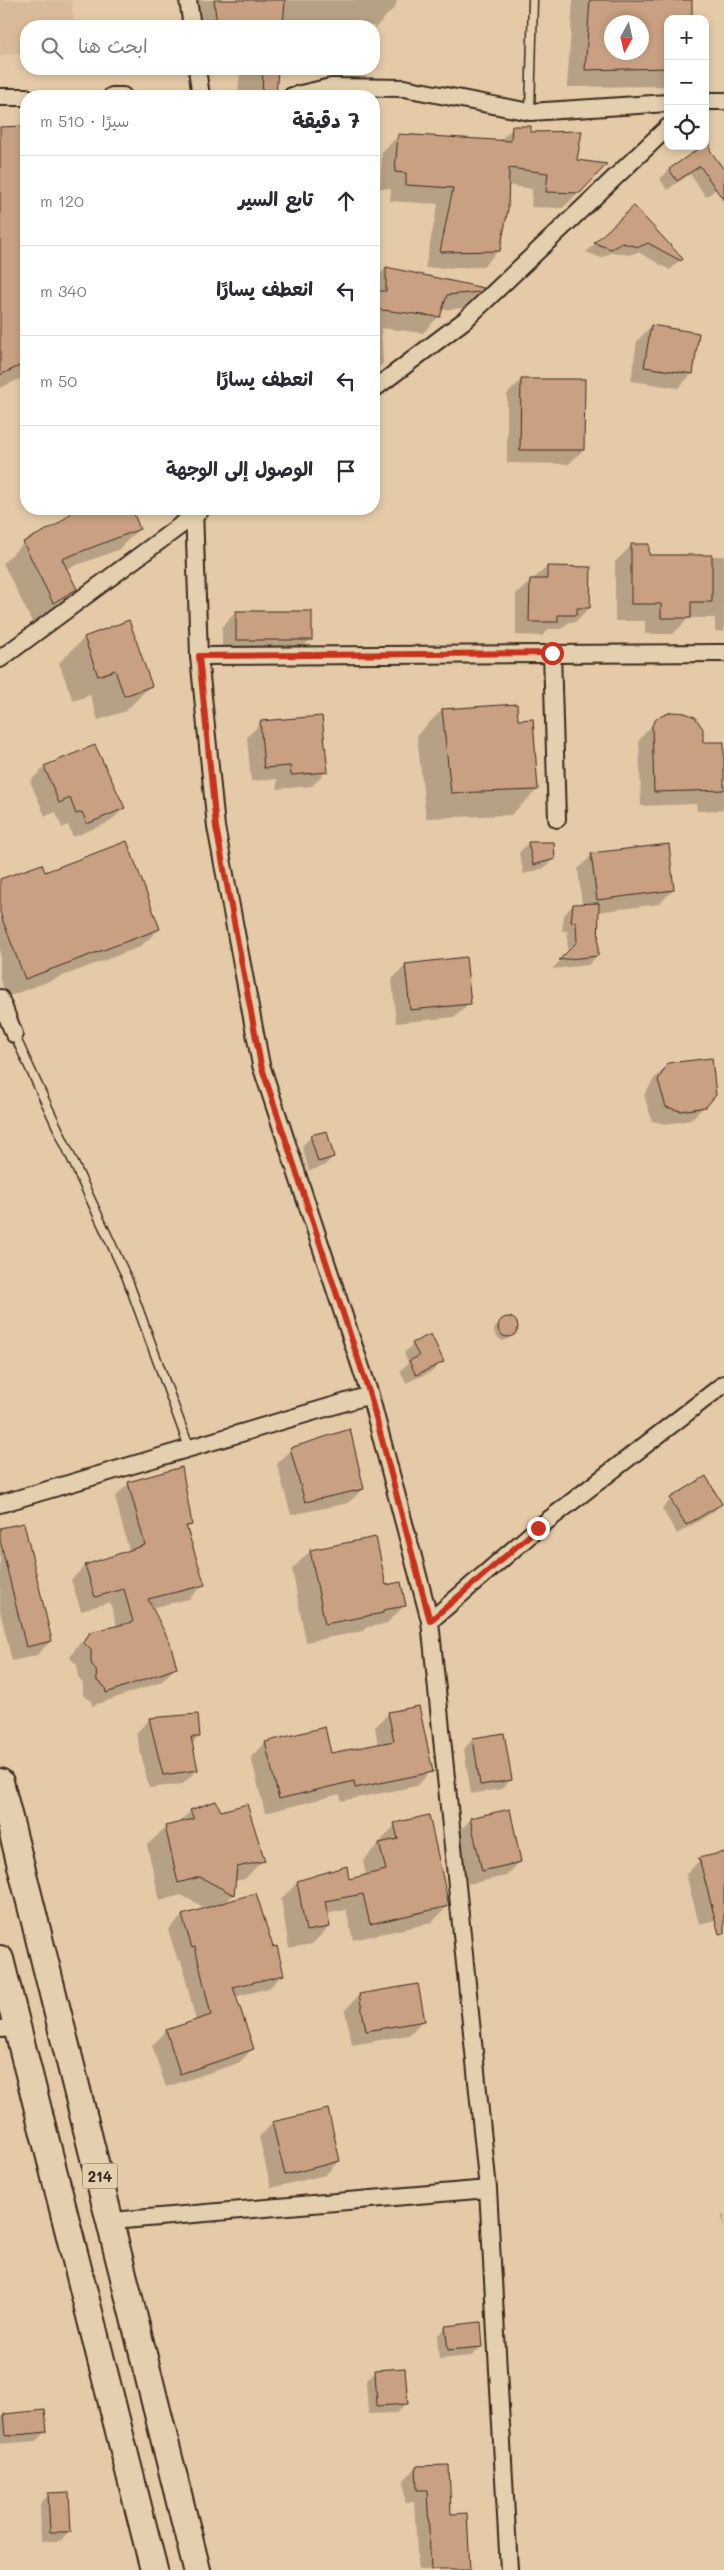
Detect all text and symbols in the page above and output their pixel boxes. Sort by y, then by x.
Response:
north arrow [604,15,649,60]
map controls [664,15,709,150]
button: + [664,15,709,60]
search box [20,20,380,75]
text: ابحث هنا [78,33,148,58]
icon: search [38,34,66,62]
button: − [664,60,709,105]
button: locate [664,105,709,150]
text: 7 دقيقة [292,106,360,133]
text: سيرًا · 510 m [40,110,129,131]
text: تابع السير [238,186,313,211]
icon: ahead [332,187,360,215]
text: 120 m [40,190,84,211]
text: انعطف يسارًا [216,276,313,301]
icon: left [332,277,360,305]
text: 340 m [40,280,87,301]
text: انعطف يسارًا [216,366,313,391]
icon: left [332,367,360,395]
text: 50 m [40,370,77,391]
text: الوصول إلى الوجهة [166,456,313,481]
icon: arrive [332,457,360,485]
route start [541,642,564,665]
route end [527,1517,550,1540]
road number: 214 [82,2164,118,2188]

